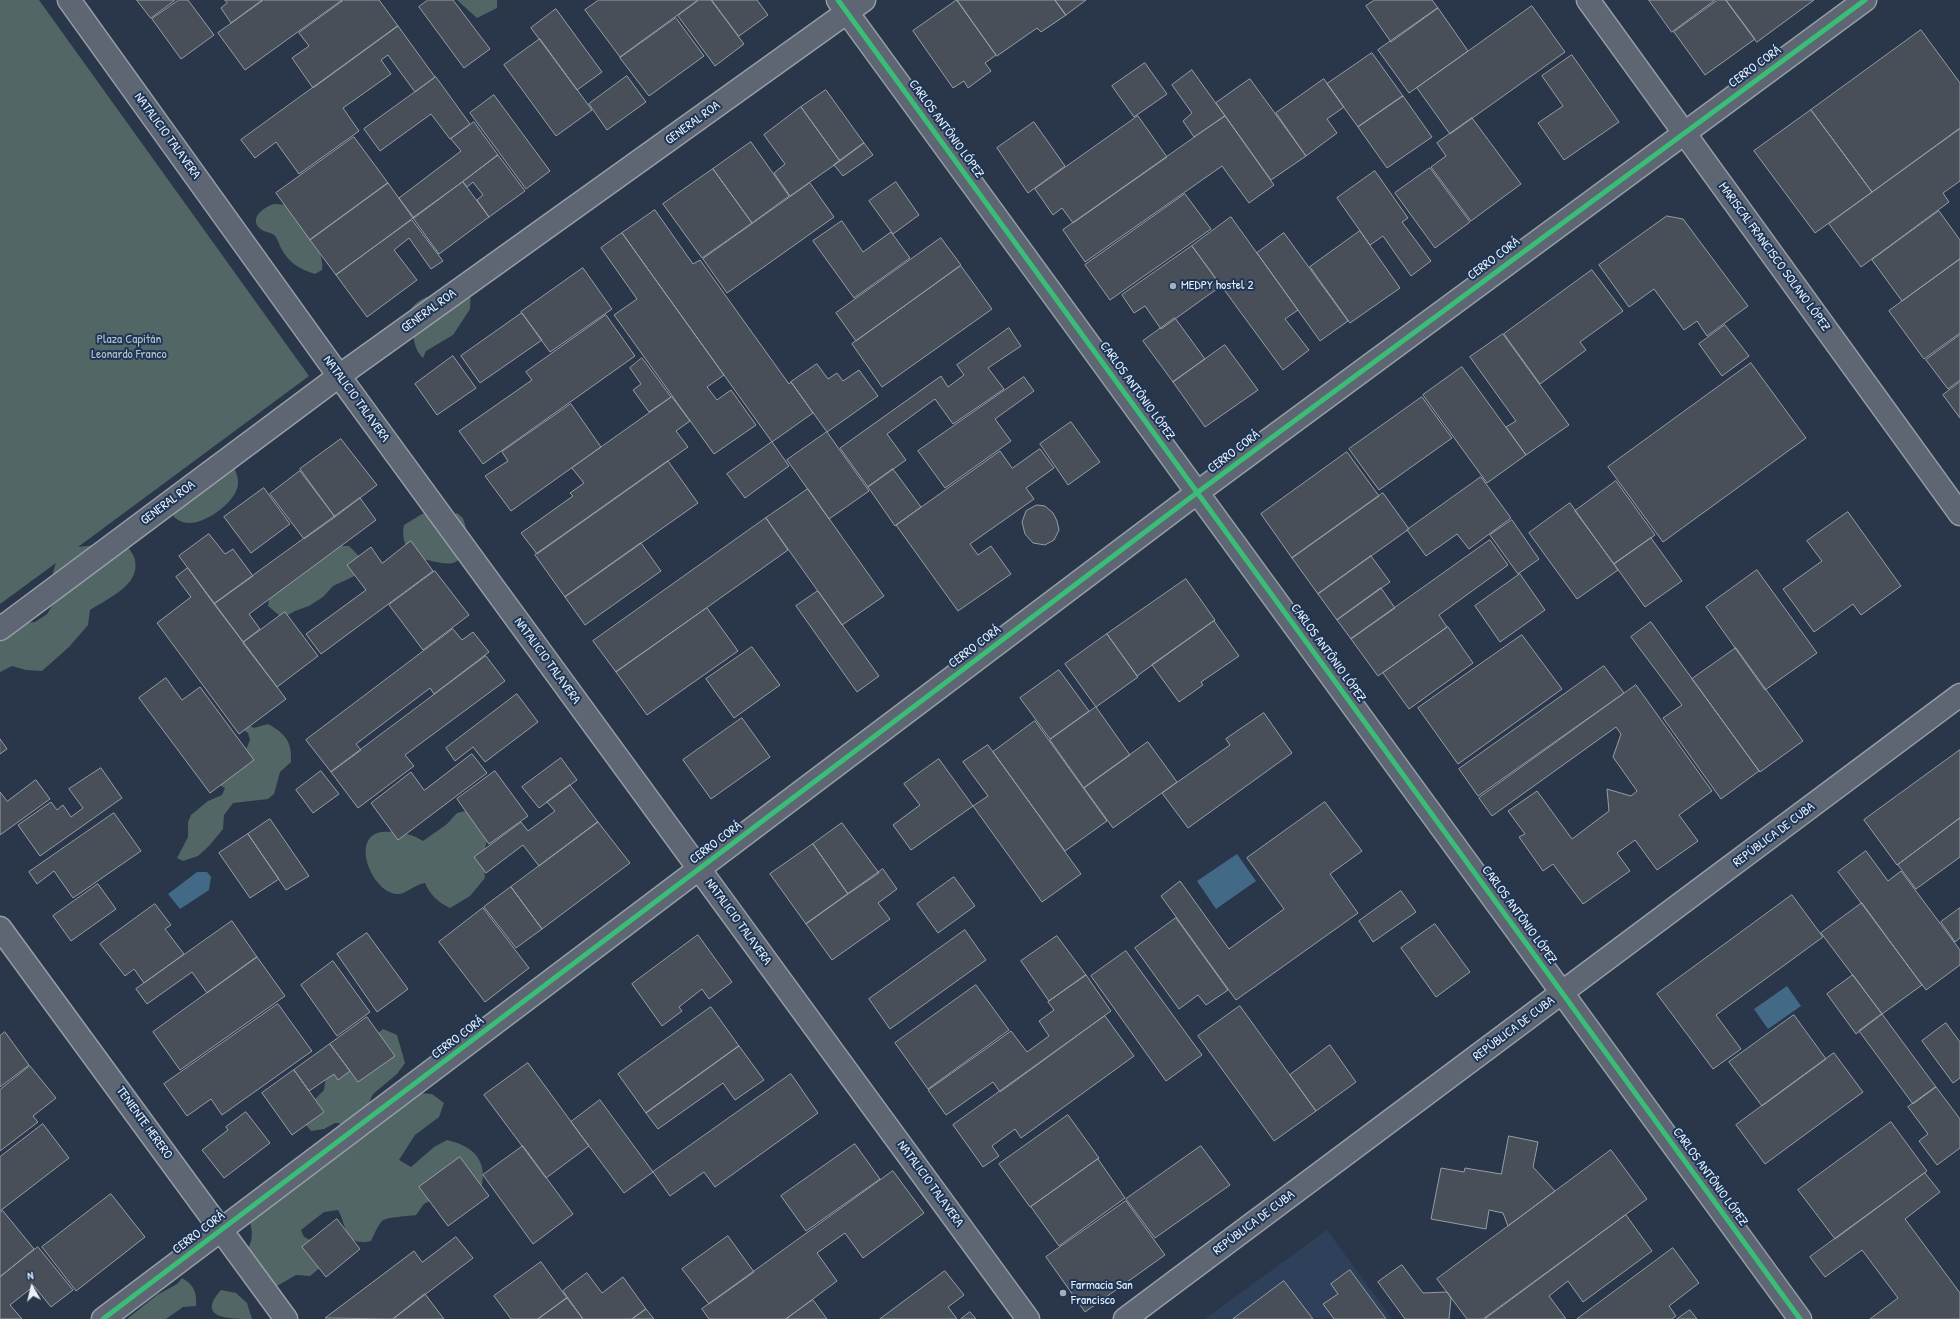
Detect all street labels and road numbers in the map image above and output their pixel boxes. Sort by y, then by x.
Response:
street label: CERRO CORÁ [1726,43,1784,91]
street label: CARLOS ANTÔNIO LÓPEZ [905,77,987,181]
street label: NATALICIO TALAVERA [130,90,204,182]
street label: GENERAL ROA [662,98,724,148]
street label: MARISCAL FRANCISCO SOLANO LÓPEZ [1715,180,1833,334]
street label: CERRO CORÁ [1465,234,1523,284]
street label: GENERAL ROA [398,286,460,336]
street label: CARLOS ANTÔNIO LÓPEZ [1096,339,1178,443]
street label: NATALICIO TALAVERA [319,353,393,445]
street label: CERRO CORÁ [1205,427,1263,477]
street label: GENERAL ROA [138,477,198,529]
street label: CARLOS ANTÔNIO LÓPEZ [1287,601,1369,705]
street label: NATALICIO TALAVERA [510,615,584,707]
street label: CERRO CORÁ [946,622,1004,672]
street label: REPÚBLICA DE CUBA [1730,799,1818,871]
street label: CERRO CORÁ [687,818,745,868]
street label: CARLOS ANTÔNIO LÓPEZ [1478,863,1560,967]
street label: NATALICIO TALAVERA [701,876,775,968]
street label: REPÚBLICA DE CUBA [1470,993,1558,1065]
street label: CERRO CORÁ [429,1013,487,1063]
street label: TENIENTE HERERO [112,1084,176,1162]
street label: CARLOS ANTÔNIO LÓPEZ [1669,1125,1751,1229]
street label: NATALICIO TALAVERA [893,1138,967,1230]
street label: REPÚBLICA DE CUBA [1210,1187,1298,1259]
street label: CERRO CORÁ [170,1208,228,1258]

